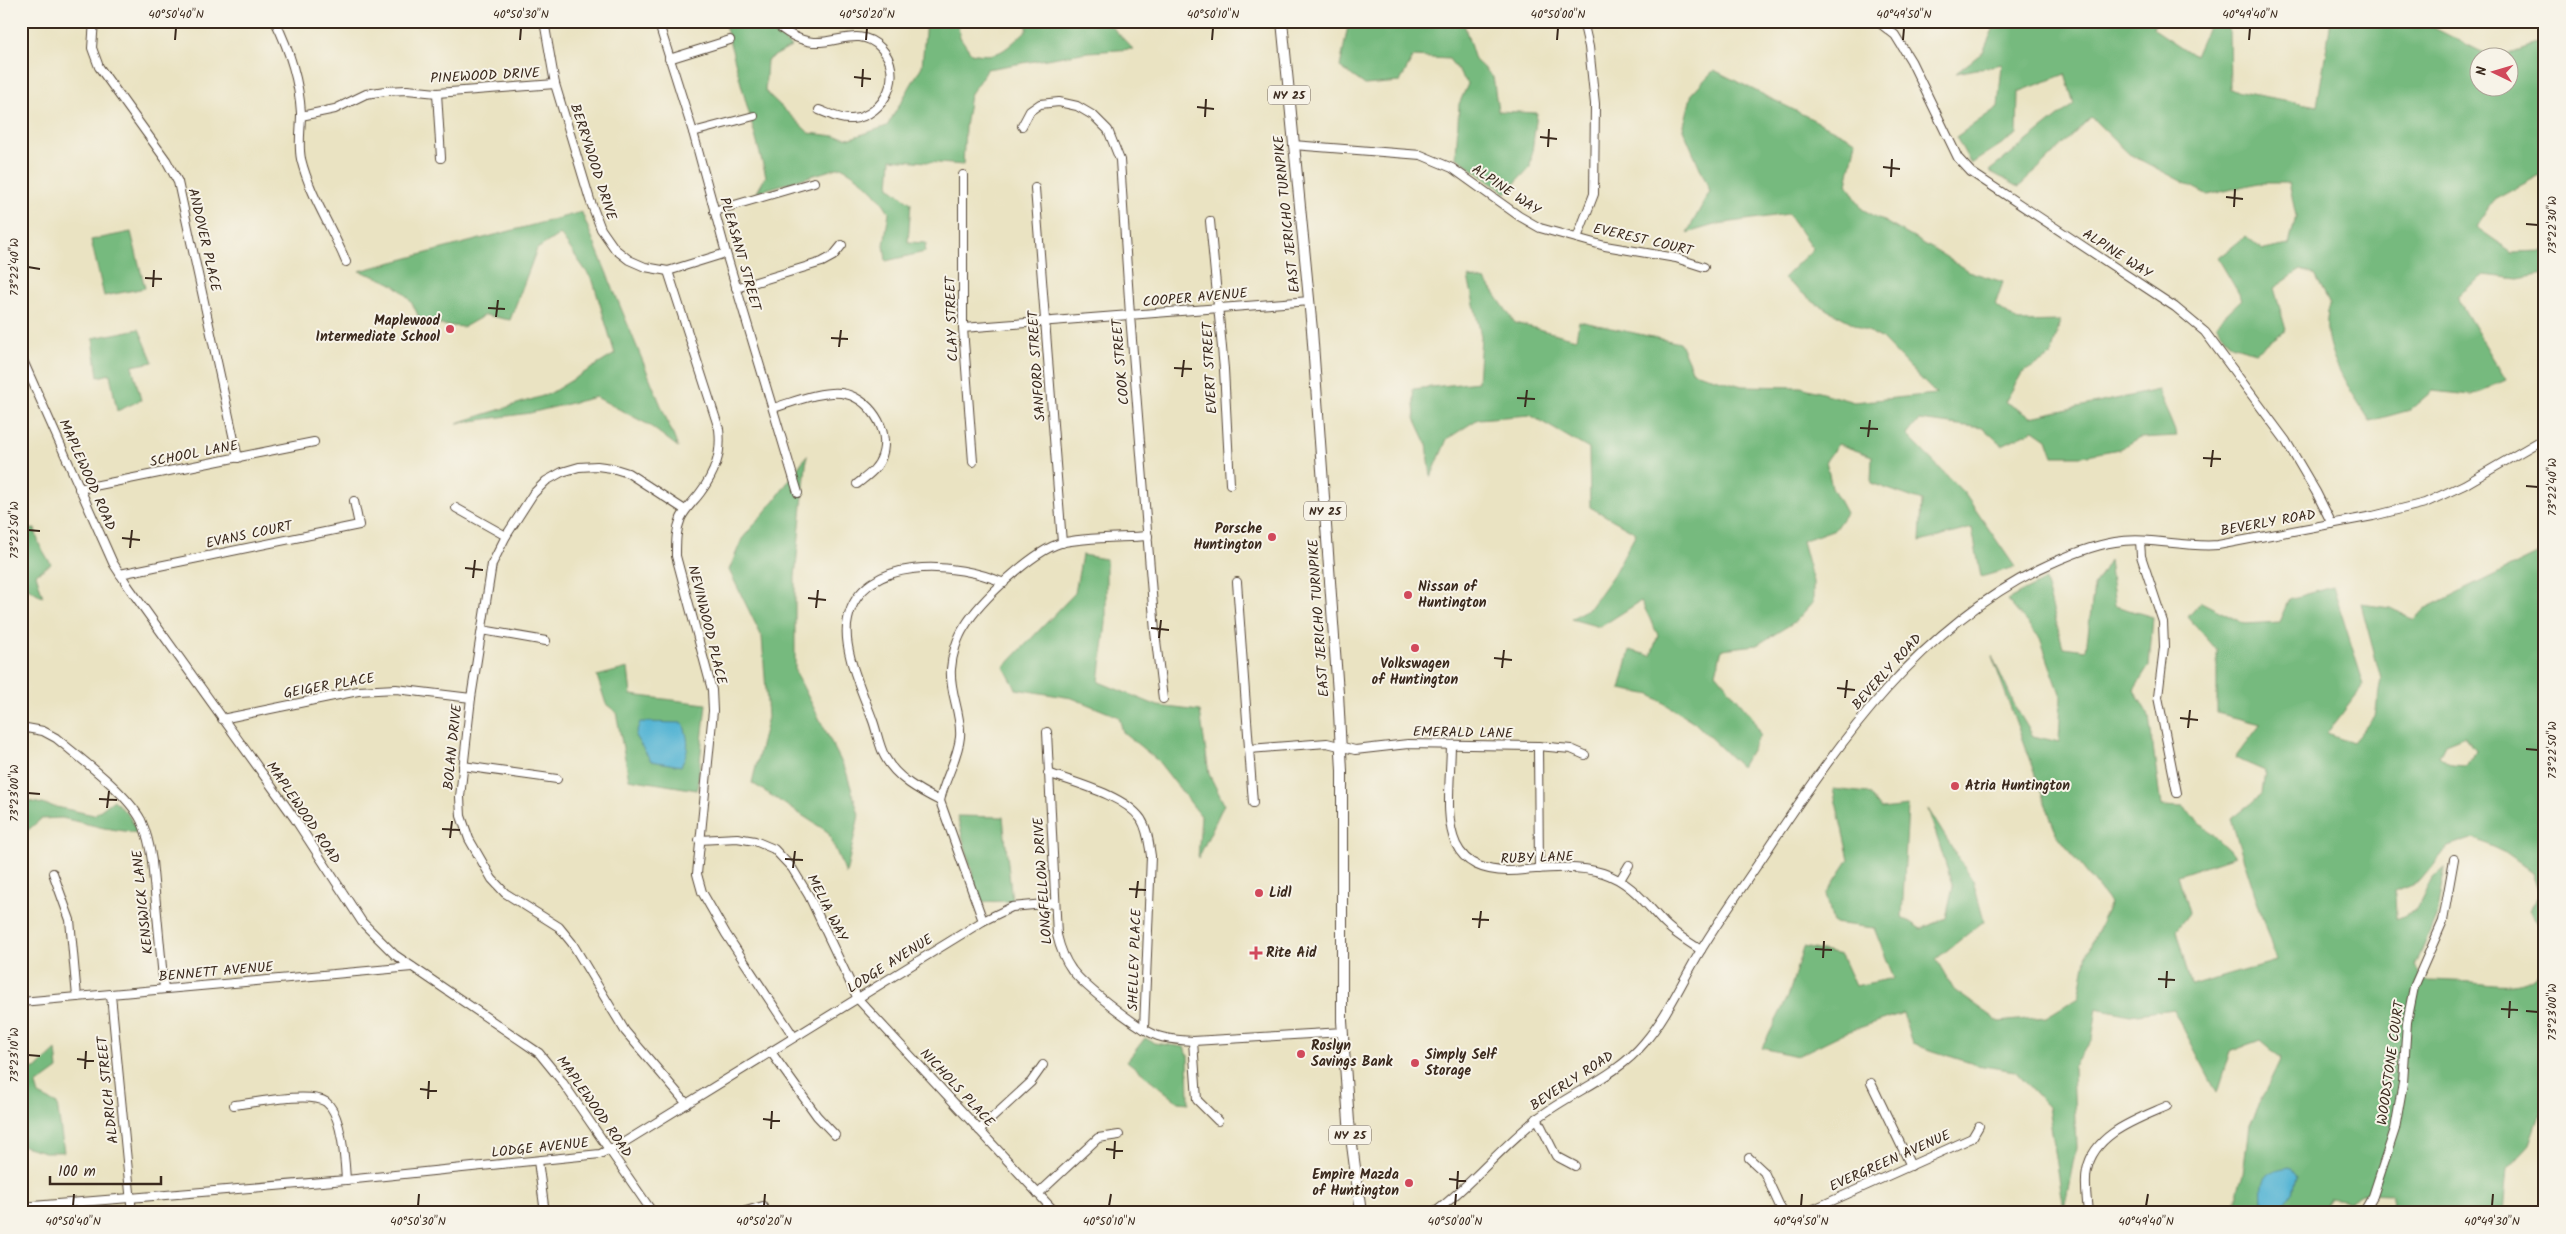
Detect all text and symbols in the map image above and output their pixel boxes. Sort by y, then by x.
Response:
text: 40°50'40"N [148,5,204,24]
text: 40°50'30"N [493,5,549,24]
text: 40°50'20"N [839,5,895,24]
text: 40°50'10"N [1187,5,1239,24]
text: 40°50'00"N [1531,5,1585,24]
text: 40°49'50"N [1876,5,1932,24]
text: 40°49'40"N [2222,5,2278,24]
north arrow [2468,48,2518,98]
street label: PINEWOOD DRIVE [430,62,541,90]
text: N [2471,65,2493,76]
road number: NY 25 [1268,86,1310,104]
street label: BERRYWOOD DRIVE [564,101,622,224]
street label: EAST JERICHO TURNPIKE [1268,133,1306,294]
street label: ALPINE WAY [1467,159,1546,222]
street label: ANDOVER PLACE [181,186,227,295]
street label: PLEASANT STREET [713,195,767,315]
text: 73°22'30"W [2543,196,2562,254]
street label: EVEREST COURT [1591,218,1697,262]
street label: ALPINE WAY [2078,223,2157,285]
text: 73°22'40"W [5,238,24,296]
street label: CLAY STREET [939,275,964,362]
street label: COOPER AVENUE [1142,282,1249,314]
street label: SANFORD STREET [1022,308,1052,422]
place label: Maplewood Intermediate School [316,310,440,348]
street label: COOK STREET [1106,317,1136,406]
street label: EVERT STREET [1197,320,1223,415]
marker: Maplewood Intermediate School [444,323,456,335]
street label: MAPLEWOOD ROAD [53,416,121,534]
street label: SCHOOL LANE [148,435,241,473]
text: 73°22'40"W [2543,458,2562,516]
text: 73°22'50"W [5,501,24,559]
road number: NY 25 [1304,502,1346,520]
street label: BEVERLY ROAD [2219,504,2317,542]
street label: EVANS COURT [204,515,296,555]
place label: Porsche Huntington [1193,518,1262,556]
marker: Porsche Huntington [1266,531,1278,543]
street label: EAST JERICHO TURNPIKE [1302,537,1335,698]
street label: NEVINWOOD PLACE [682,563,733,688]
place label: Nissan of Huntington [1418,576,1487,614]
marker: Nissan of Huntington [1402,589,1414,601]
street label: BEVERLY ROAD [1847,629,1927,715]
marker: Volkswagen of Huntington [1409,642,1421,654]
place label: Volkswagen of Huntington [1372,653,1458,691]
street label: GEIGER PLACE [282,667,377,705]
street label: BOLAN DRIVE [438,702,469,791]
street label: EMERALD LANE [1413,721,1514,745]
text: 73°22'50"W [2543,721,2562,779]
street label: MAPLEWOOD ROAD [260,757,346,869]
text: 73°23'00"W [5,764,24,822]
place label: Atria Huntington [1965,775,2070,797]
marker: Atria Huntington [1949,780,1961,792]
street label: LONGFELLOW DRIVE [1028,816,1058,945]
street label: RUBY LANE [1500,846,1575,870]
street label: KENSWICK LANE [127,848,159,955]
street label: MELIA WAY [801,871,854,946]
place label: Lidl [1269,882,1292,904]
marker: Lidl [1253,887,1265,899]
street label: SHELLEY PLACE [1122,908,1148,1012]
street label: LODGE AVENUE [843,928,938,999]
place label: Rite Aid [1266,942,1317,964]
marker: Rite Aid [1250,947,1262,959]
street label: BENNETT AVENUE [158,956,275,988]
text: 73°23'00"W [2543,983,2562,1041]
street label: WOODSTONE COURT [2371,998,2411,1126]
text: 73°23'10"W [5,1027,24,1083]
street label: ALDRICH STREET [91,1034,125,1145]
place label: Roslyn Savings Bank [1311,1035,1393,1073]
street label: NICHOLS PLACE [914,1043,1000,1133]
place label: Simply Self Storage [1425,1044,1498,1082]
street label: BEVERLY ROAD [1526,1045,1618,1117]
marker: Roslyn Savings Bank [1295,1048,1307,1060]
street label: MAPLEWOOD ROAD [551,1052,637,1162]
marker: Simply Self Storage [1409,1057,1421,1069]
street label: EVERGREEN AVENUE [1826,1124,1955,1198]
road number: NY 25 [1329,1126,1371,1144]
street label: LODGE AVENUE [490,1132,591,1164]
scale bar [50,1154,161,1186]
text: 100 m [58,1160,96,1184]
place label: Empire Mazda of Huntington [1312,1164,1399,1202]
marker: Empire Mazda of Huntington [1403,1177,1415,1189]
text: 40°50'40"N [45,1212,101,1231]
text: 40°50'30"N [390,1212,446,1231]
text: 40°50'20"N [736,1212,792,1231]
text: 40°50'10"N [1083,1212,1135,1231]
text: 40°50'00"N [1428,1212,1482,1231]
text: 40°49'50"N [1773,1212,1829,1231]
text: 40°49'40"N [2118,1212,2174,1231]
text: 40°49'30"N [2464,1212,2520,1231]

